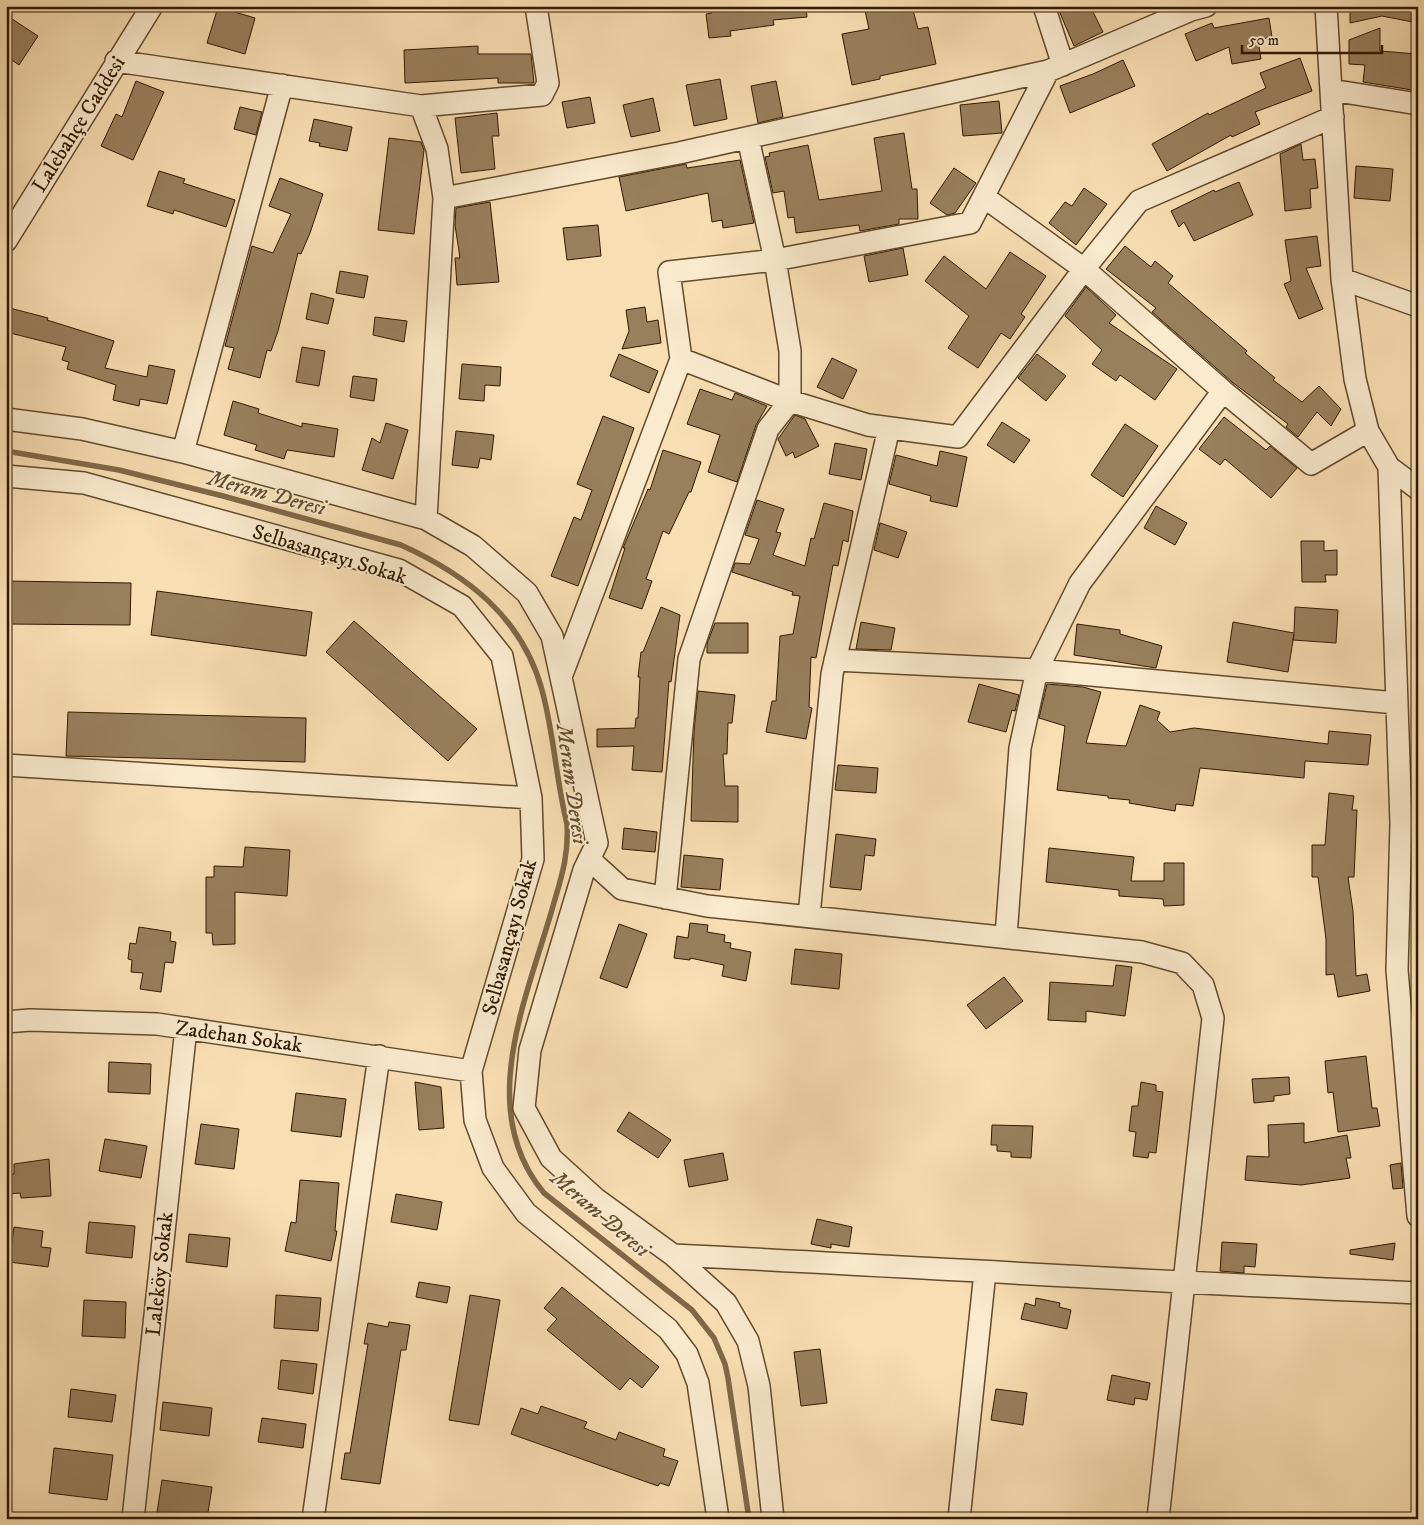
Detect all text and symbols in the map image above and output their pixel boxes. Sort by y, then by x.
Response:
scale bar [1242,22,1382,54]
text: 50 m [1249,31,1279,50]
street label: Lalebahçe Caddesi [27,52,131,198]
water label: Meram Deresi [203,464,330,522]
street label: Selbasançayı Sokak [249,519,411,591]
water label: Meram Deresi [549,721,593,847]
street label: Selbasançayı Sokak [477,856,543,1018]
street label: Zadehan Sokak [174,1015,305,1059]
water label: Meram Deresi [544,1164,656,1264]
street label: Laleköy Sokak [141,1210,180,1338]

